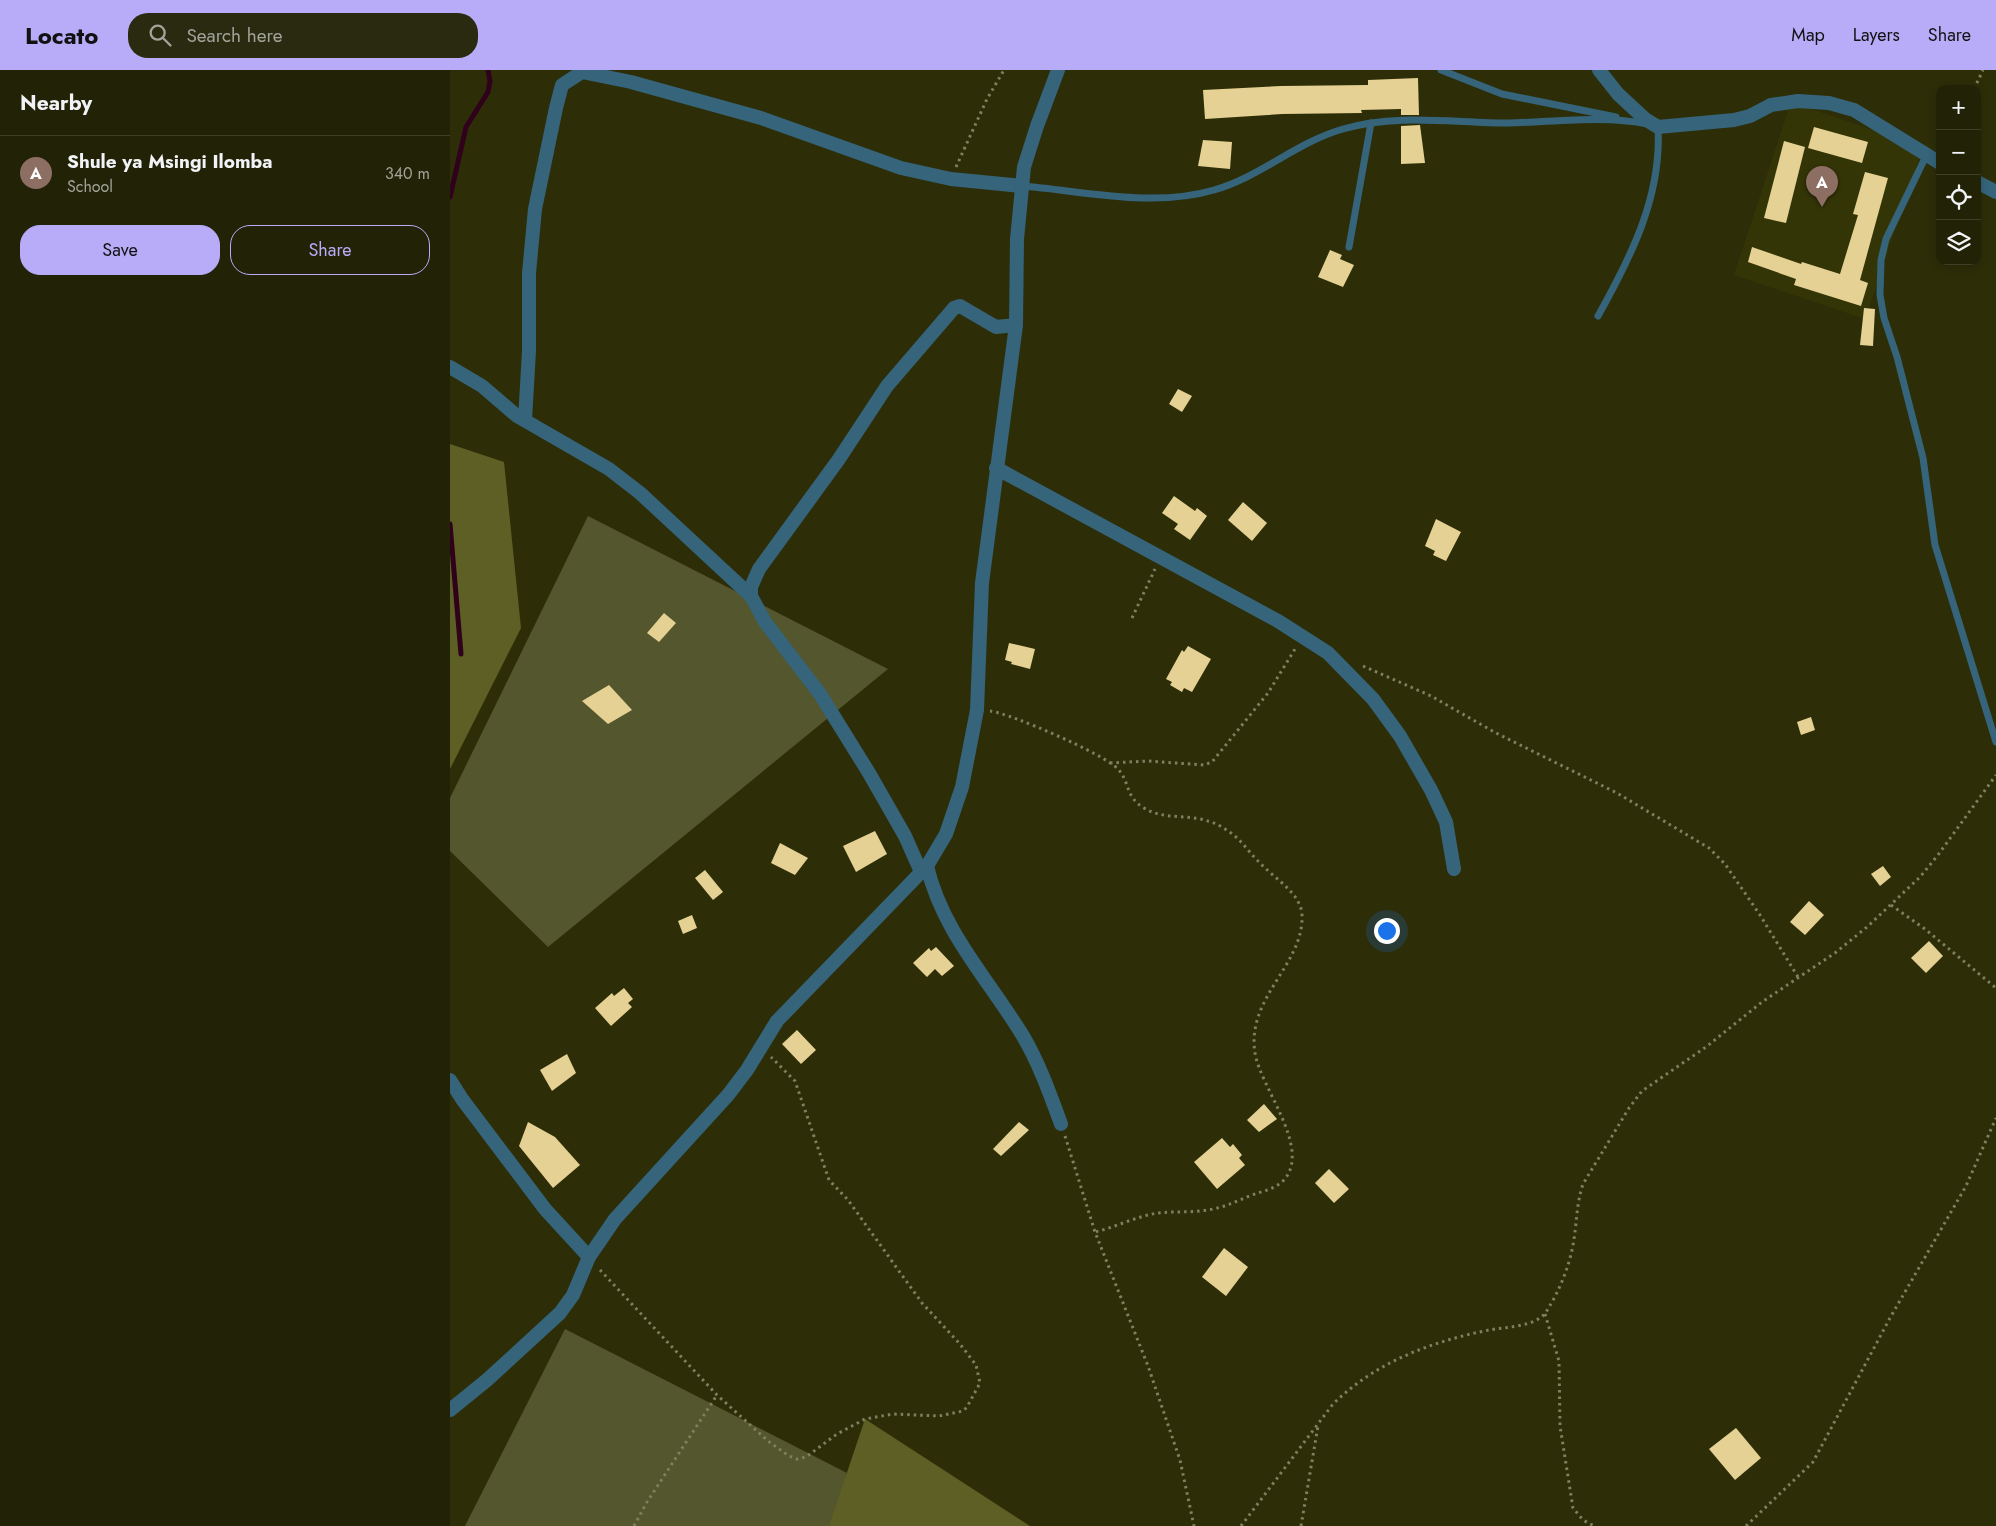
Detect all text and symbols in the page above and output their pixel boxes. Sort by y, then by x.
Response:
search box [128,13,478,58]
text: Locato [25,18,98,53]
icon: search [146,21,174,49]
text: Search here [186,22,283,49]
text: Map [1791,22,1825,48]
text: Layers [1853,22,1900,48]
text: Share [1928,22,1971,48]
map controls [1936,85,1981,265]
button: + [1936,85,1981,130]
text: Nearby [20,88,92,118]
button: − [1936,130,1981,175]
text: Shule ya Msingi Ilomba [67,148,272,175]
text: A [30,162,42,185]
text: 340 m [385,162,430,185]
pin: A [1806,166,1838,207]
text: School [67,175,113,198]
button: locate [1936,175,1981,220]
button: layers [1936,220,1981,265]
button: Save [20,225,220,275]
button: Share [230,225,430,275]
your location [1374,918,1400,944]

